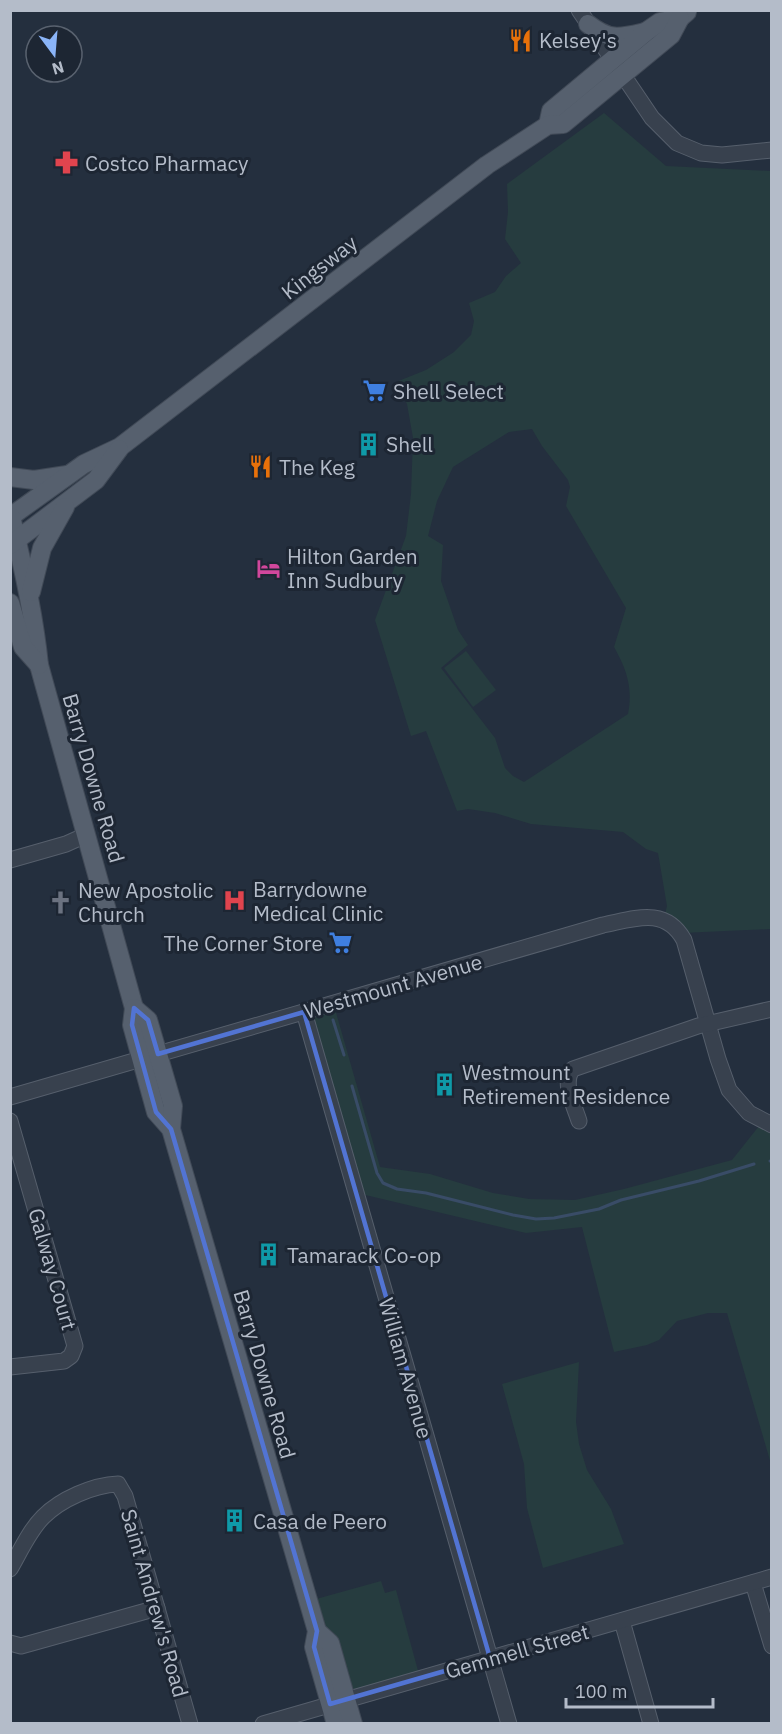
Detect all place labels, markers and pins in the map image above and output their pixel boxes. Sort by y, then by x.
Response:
place label: Kelsey's [539,26,617,54]
restaurant icon: Kelsey's [508,27,534,53]
place label: Costco Pharmacy [85,149,249,177]
pharmacy icon: Costco Pharmacy [54,150,80,176]
place label: Shell Select [393,377,504,405]
supermarket icon: Shell Select [362,378,388,404]
place label: Shell [386,430,433,458]
building icon: Shell [355,431,381,457]
place label: The Keg [279,453,355,481]
restaurant icon: The Keg [248,454,274,480]
place label: Hilton Garden Inn Sudbury [287,542,418,594]
hotel icon: Hilton Garden Inn Sudbury [256,555,282,581]
place label: Barrydowne Medical Clinic [253,875,383,927]
place label: New Apostolic Church [78,876,213,928]
hospital icon: Barrydowne Medical Clinic [222,888,248,914]
church icon: New Apostolic Church [47,889,73,915]
place label: The Corner Store [164,929,323,957]
supermarket icon: The Corner Store [328,930,354,956]
place label: Westmount Retirement Residence [462,1058,670,1110]
building icon: Westmount Retirement Residence [431,1071,457,1097]
place label: Tamarack Co-op [287,1241,441,1269]
building icon: Tamarack Co-op [256,1242,282,1268]
place label: Casa de Peero [253,1507,387,1535]
building icon: Casa de Peero [222,1508,248,1534]

